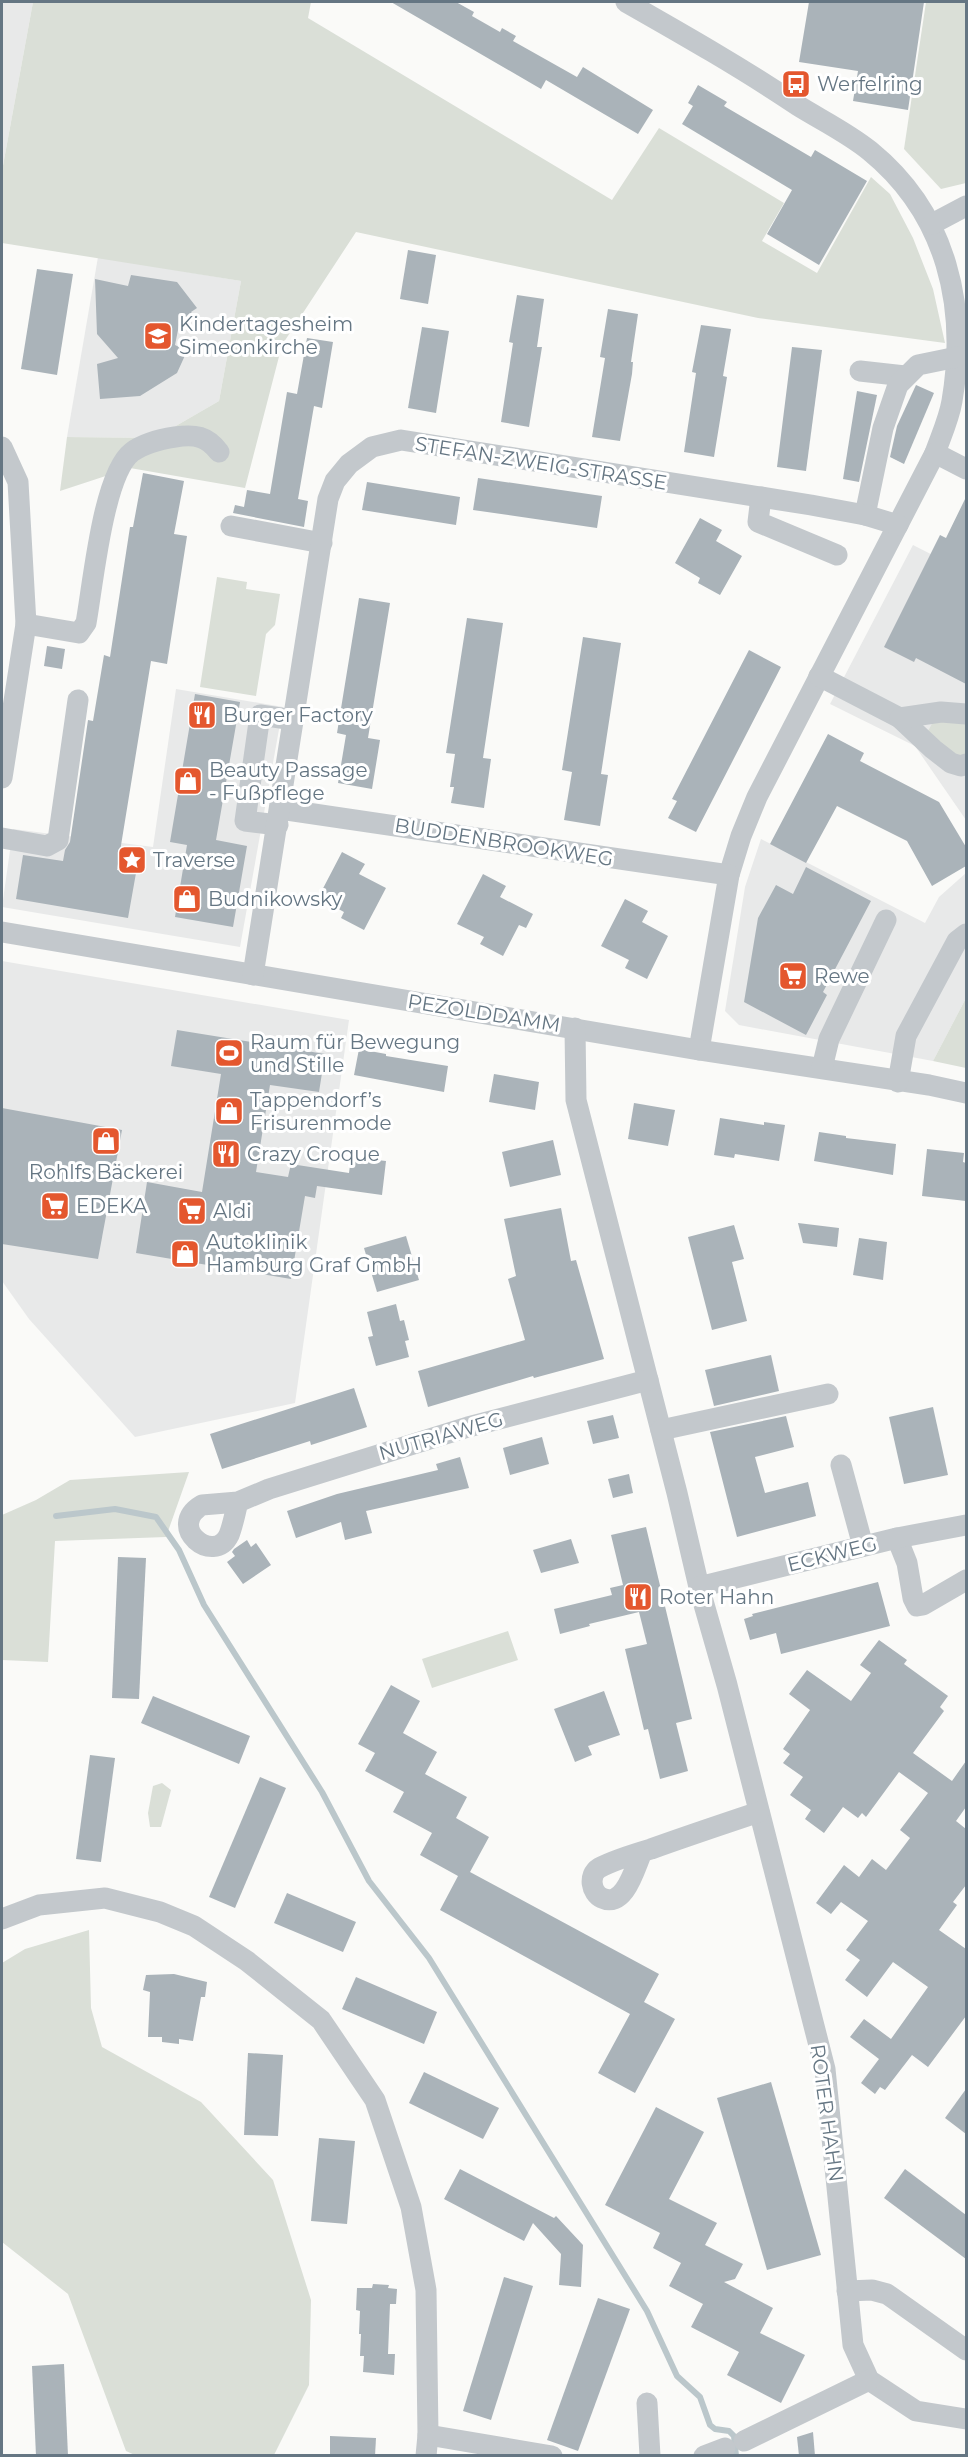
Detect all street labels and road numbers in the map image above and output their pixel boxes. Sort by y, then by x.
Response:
street label: STEFAN-ZWEIG-STRASSE [413,431,669,495]
street label: BUDDENBROOKWEG [393,813,615,871]
street label: PEZOLDDAMM [406,989,562,1037]
street label: NUTRIAWEG [376,1407,506,1465]
street label: ECKWEG [785,1531,879,1577]
street label: ROTER HAHN [805,2043,849,2183]

